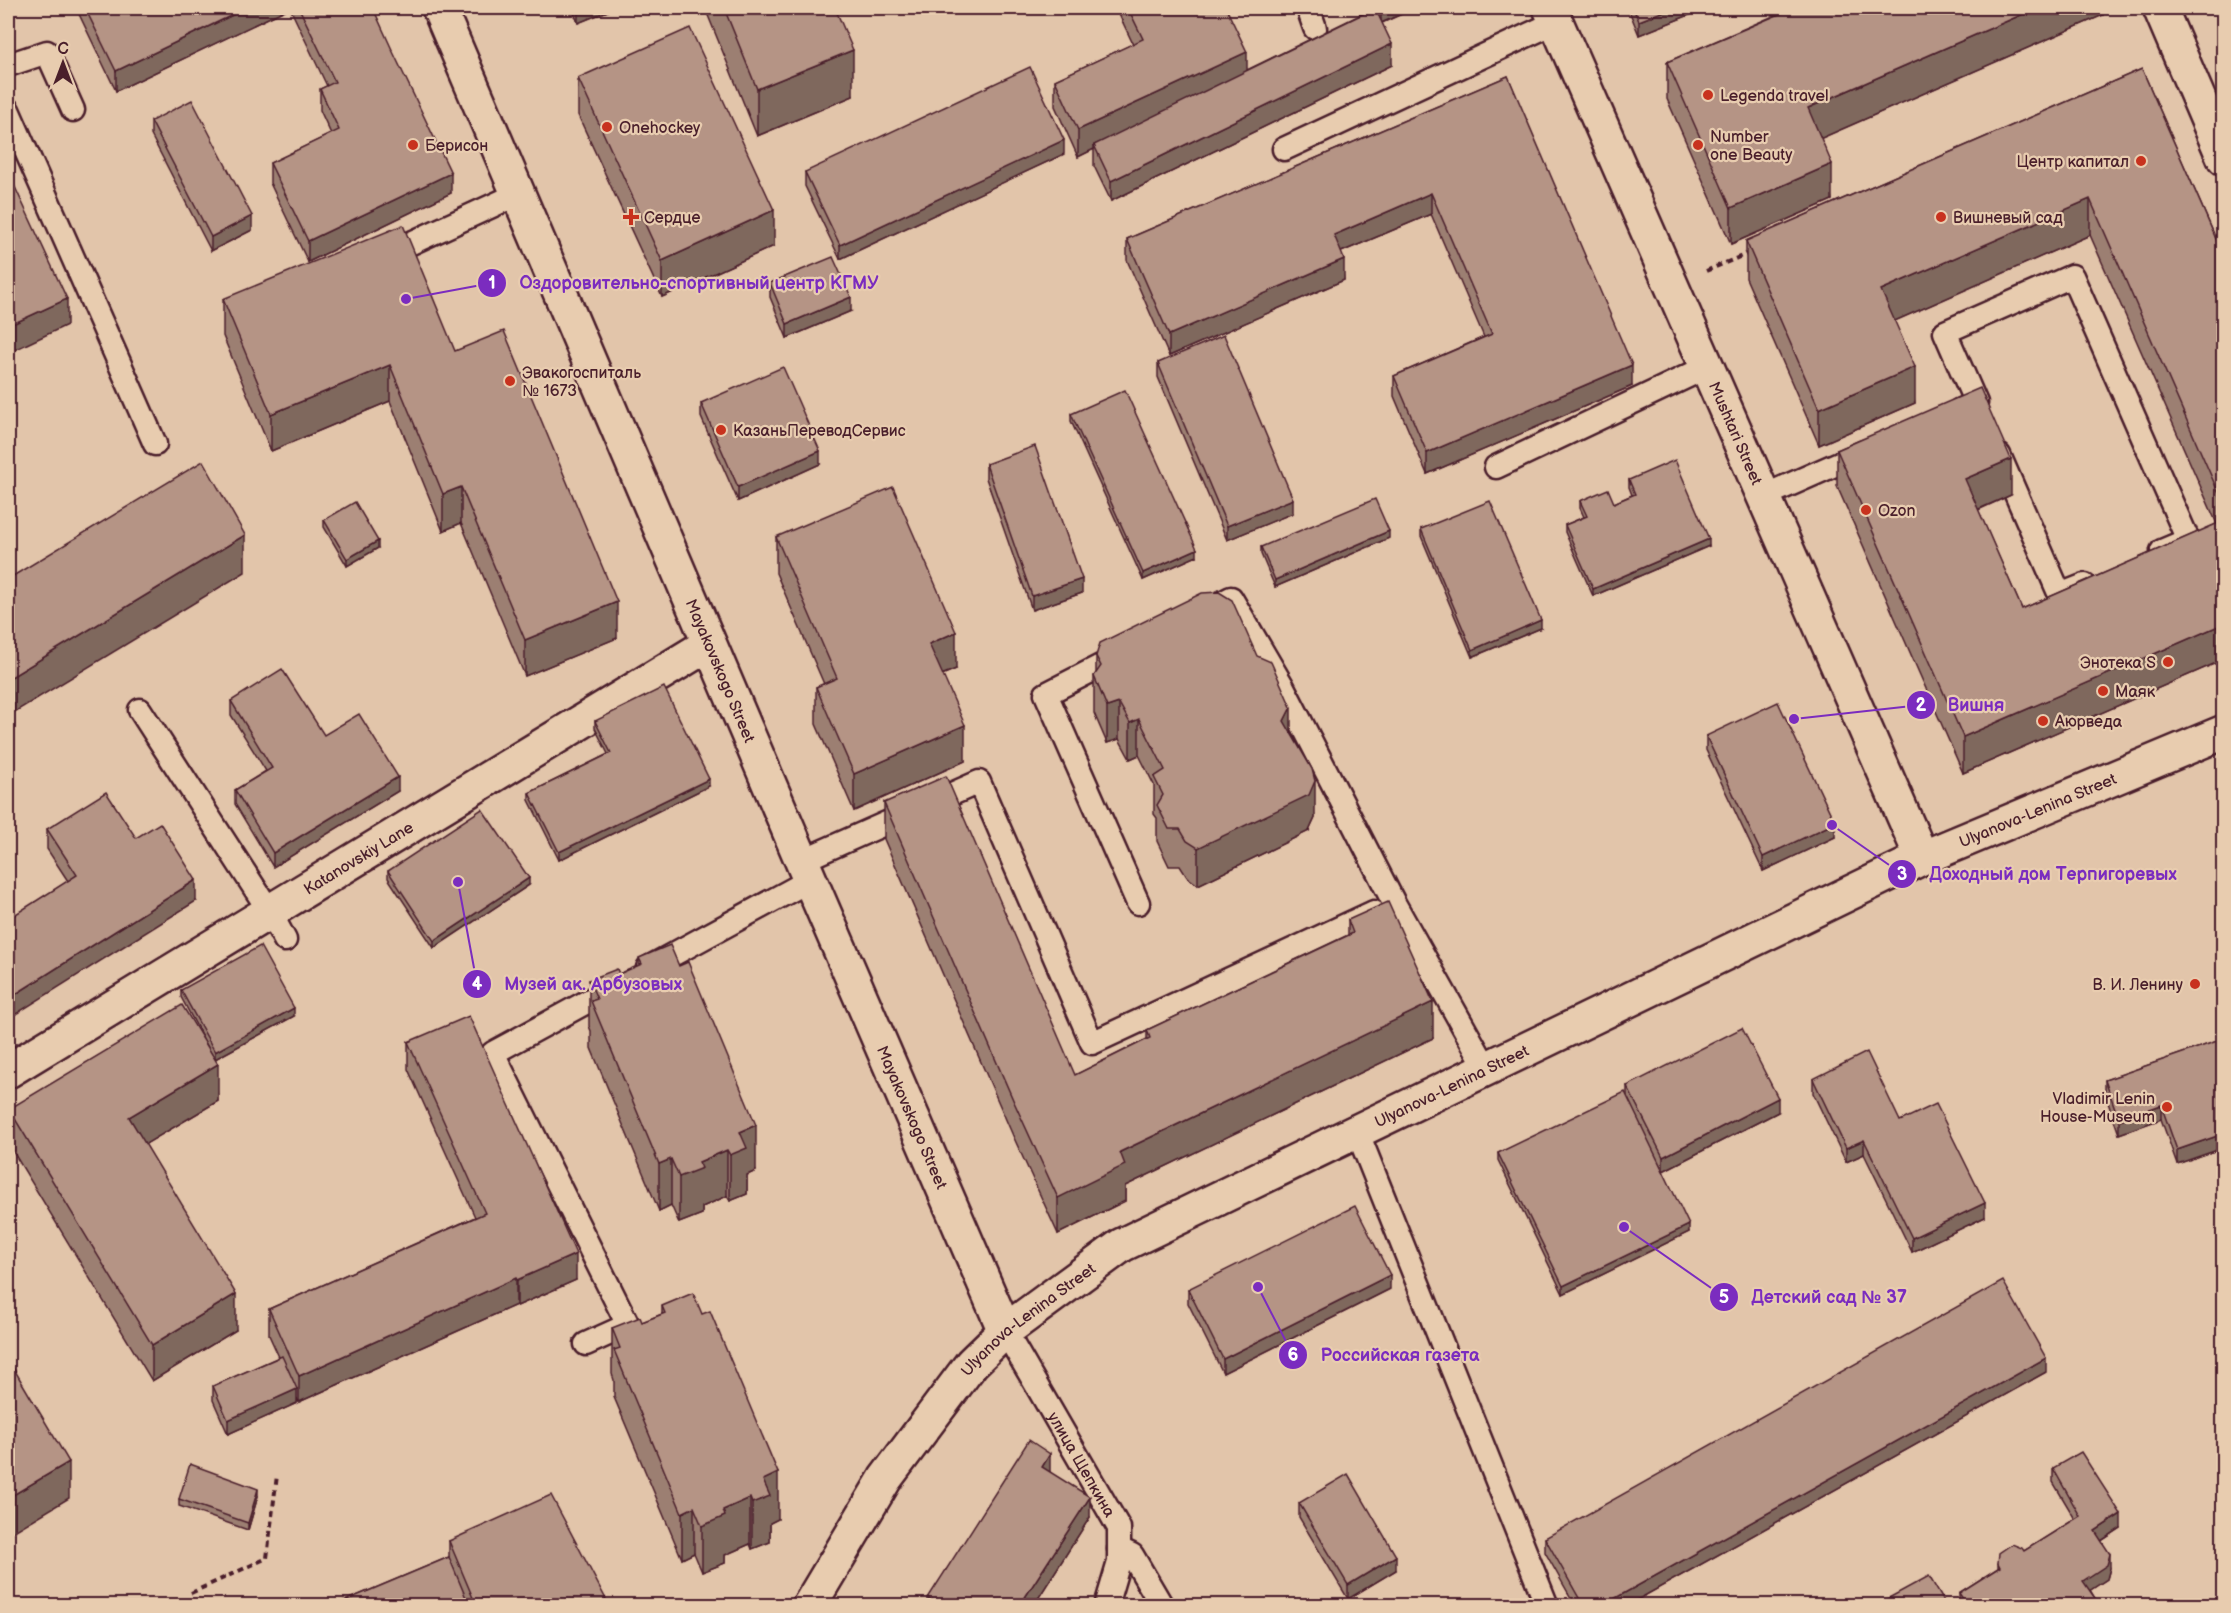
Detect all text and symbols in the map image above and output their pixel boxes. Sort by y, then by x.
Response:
north arrow [33,33,93,93]
text: С [57,40,69,59]
place label: Legenda travel [1720,87,1829,106]
marker: Legenda travel [1701,88,1715,102]
place label: Onehockey [619,119,701,138]
marker: Onehockey [600,120,614,134]
place label: Number one Beauty [1710,128,1793,165]
place label: Берисон [425,137,488,156]
marker: Берисон [406,138,420,152]
marker: Number one Beauty [1691,138,1705,152]
place label: Центр капитал [2016,153,2129,172]
marker: Центр капитал [2134,154,2148,168]
marker: Сердце [622,208,640,226]
place label: Сердце [644,209,700,228]
place label: Вишневый сад [1953,209,2063,228]
marker: Вишневый сад [1934,210,1948,224]
callout: Оздоровительно-спортивный центр КГМУ [477,265,890,301]
text: 1 [488,273,496,294]
text: Оздоровительно-спортивный центр КГМУ [519,273,879,294]
place label: Эвакогоспиталь № 1673 [522,364,641,401]
marker: Эвакогоспиталь № 1673 [503,374,517,388]
street label: Mushtari Street [1704,379,1766,488]
place label: КазаньПереводСервис [733,422,906,441]
marker: КазаньПереводСервис [714,423,728,437]
place label: Ozon [1878,502,1916,521]
marker: Ozon [1859,503,1873,517]
street label: Mayakovskogo Street [681,597,758,746]
place label: Энотека S [2080,654,2156,673]
marker: Энотека S [2161,655,2175,669]
place label: Маяк [2115,683,2156,702]
marker: Маяк [2096,684,2110,698]
callout: Вишня [1906,687,2017,723]
text: 2 [1916,695,1927,716]
text: Вишня [1948,695,2004,716]
place label: Аюрведа [2054,713,2123,732]
marker: Аюрведа [2036,714,2050,728]
street label: Ulyanova-Lenina Street [1957,770,2120,852]
street label: Katanovskiy Lane [301,818,418,900]
callout: Доходный дом Терпигоревых [1887,856,2189,892]
text: 3 [1897,864,1907,885]
text: Доходный дом Терпигоревых [1929,864,2177,885]
callout: Музей ак. Арбузовых [462,966,694,1002]
text: 4 [472,974,483,995]
text: Музей ак. Арбузовых [504,974,683,995]
place label: В. И. Ленину [2093,976,2184,995]
marker: В. И. Ленину [2188,977,2202,991]
street label: Ulyanova-Lenina Street [1372,1042,1532,1132]
street label: Mayakovskogo Street [872,1043,950,1192]
place label: Vladimir Lenin House-Museum [2040,1090,2155,1127]
marker: Vladimir Lenin House-Museum [2160,1100,2174,1114]
street label: Ulyanova-Lenina Street [958,1260,1100,1380]
callout: Детский сад № 37 [1709,1279,1919,1315]
text: 5 [1719,1287,1729,1308]
text: Детский сад № 37 [1751,1287,1907,1308]
callout: Российская газета [1278,1337,1491,1373]
text: 6 [1288,1345,1299,1366]
text: Российская газета [1320,1345,1480,1366]
street label: улица Щепкина [1043,1409,1119,1522]

